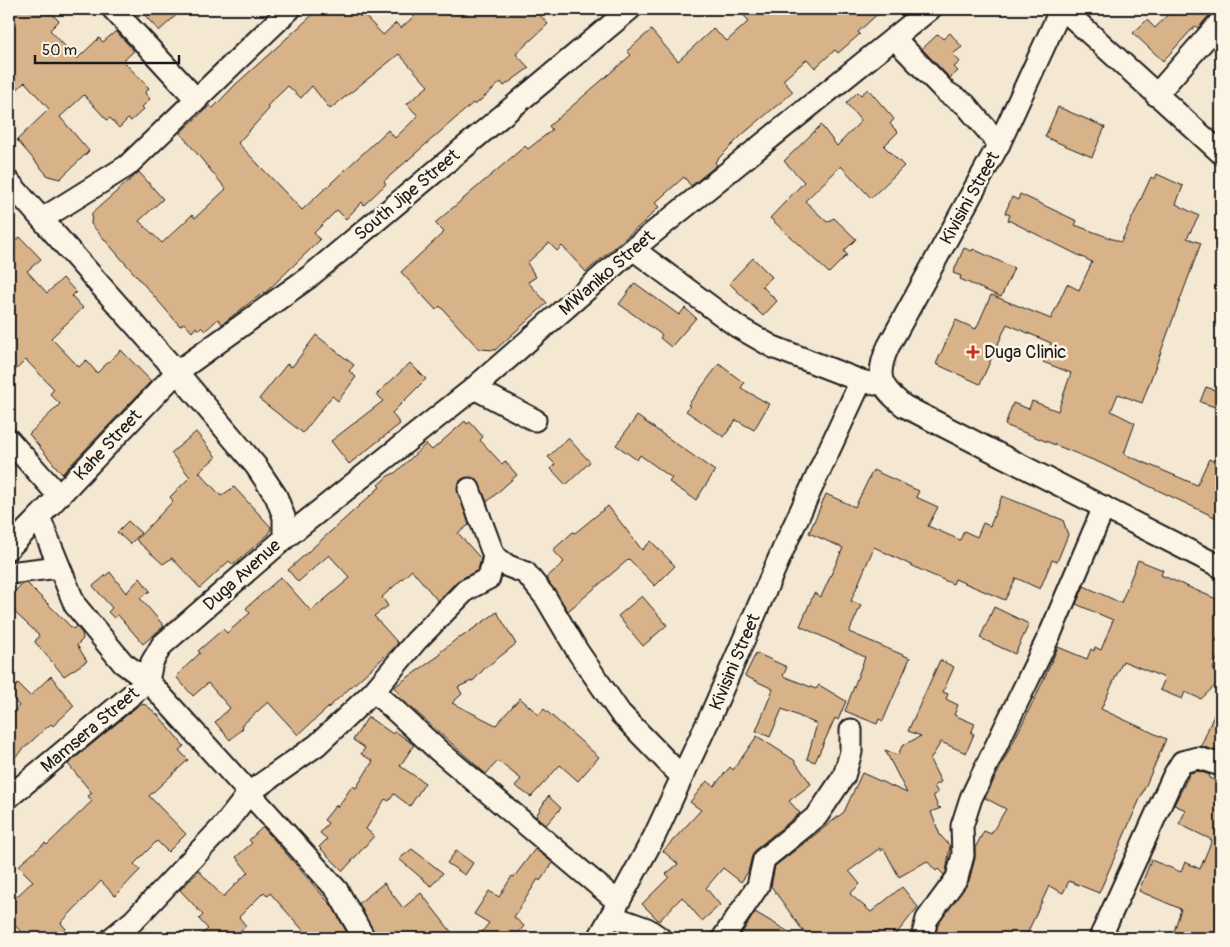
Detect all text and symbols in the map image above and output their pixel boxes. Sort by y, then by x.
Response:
scale bar [35,32,179,64]
text: 50 m [42,41,77,60]
street label: South Jipe Street [350,144,465,246]
street label: Kivisini Street [935,147,1005,249]
street label: MWaniko Street [554,225,660,321]
place label: Duga Clinic [984,341,1066,364]
marker: Duga Clinic [966,345,980,359]
street label: Kahe Street [69,404,147,485]
street label: Duga Avenue [198,534,286,616]
street label: Kivisini Street [704,609,766,714]
street label: Mamsera Street [36,682,145,778]

